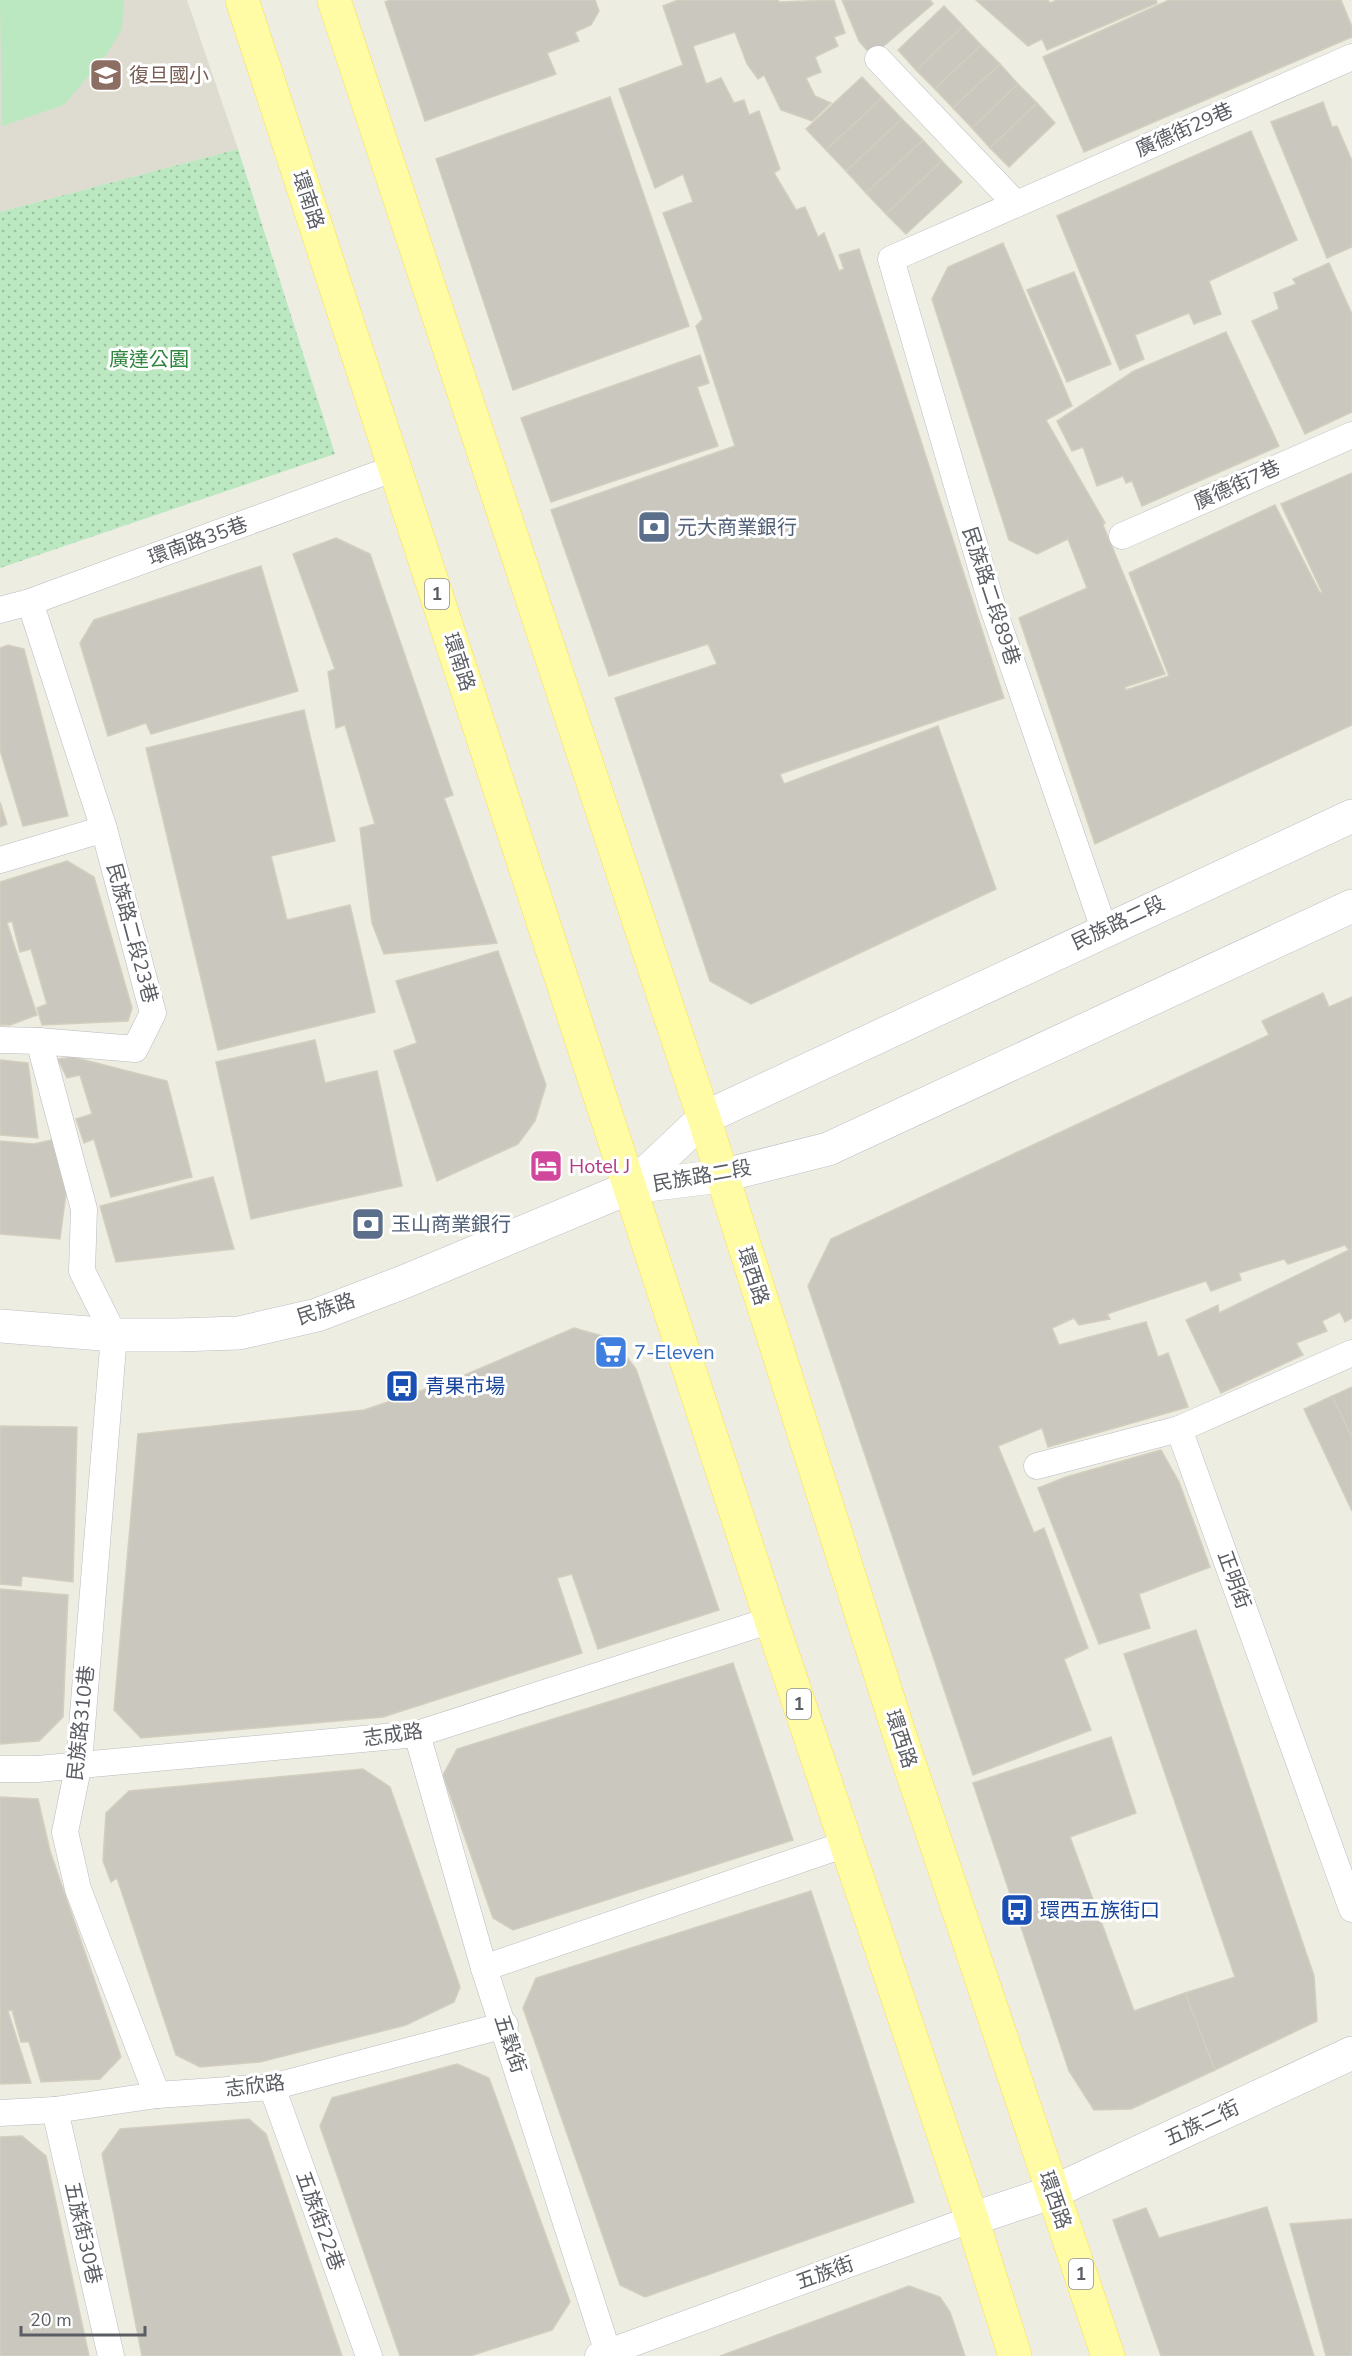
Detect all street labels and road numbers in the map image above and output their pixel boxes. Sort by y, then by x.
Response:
street label: 廣德街29巷 [1131,97,1237,163]
street label: 環南路 [286,167,330,233]
street label: 廣德街7巷 [1189,454,1285,516]
street label: 環南路35巷 [145,511,251,571]
street label: 民族路二段89巷 [956,523,1026,669]
road number: 1 [425,579,449,609]
street label: 環南路 [437,629,481,695]
street label: 民族路二段23巷 [100,860,164,1006]
street label: 民族路二段 [1067,890,1169,956]
street label: 民族路二段 [650,1154,754,1198]
street label: 環西路 [731,1243,775,1309]
street label: 民族路 [293,1287,359,1331]
street label: 正明街 [1211,1547,1257,1613]
street label: 民族路310巷 [62,1664,100,1782]
road number: 1 [787,1689,811,1719]
street label: 環西路 [879,1706,923,1772]
street label: 志成路 [361,1717,425,1753]
street label: 五穀街 [488,2011,532,2077]
street label: 志欣路 [224,2069,286,2103]
street label: 五族二街 [1160,2094,1244,2152]
street label: 環西路 [1032,2167,1078,2233]
street label: 五族街22巷 [290,2168,350,2274]
street label: 五族街30巷 [58,2179,108,2287]
street label: 五族街 [792,2250,858,2296]
road number: 1 [1069,2259,1093,2289]

